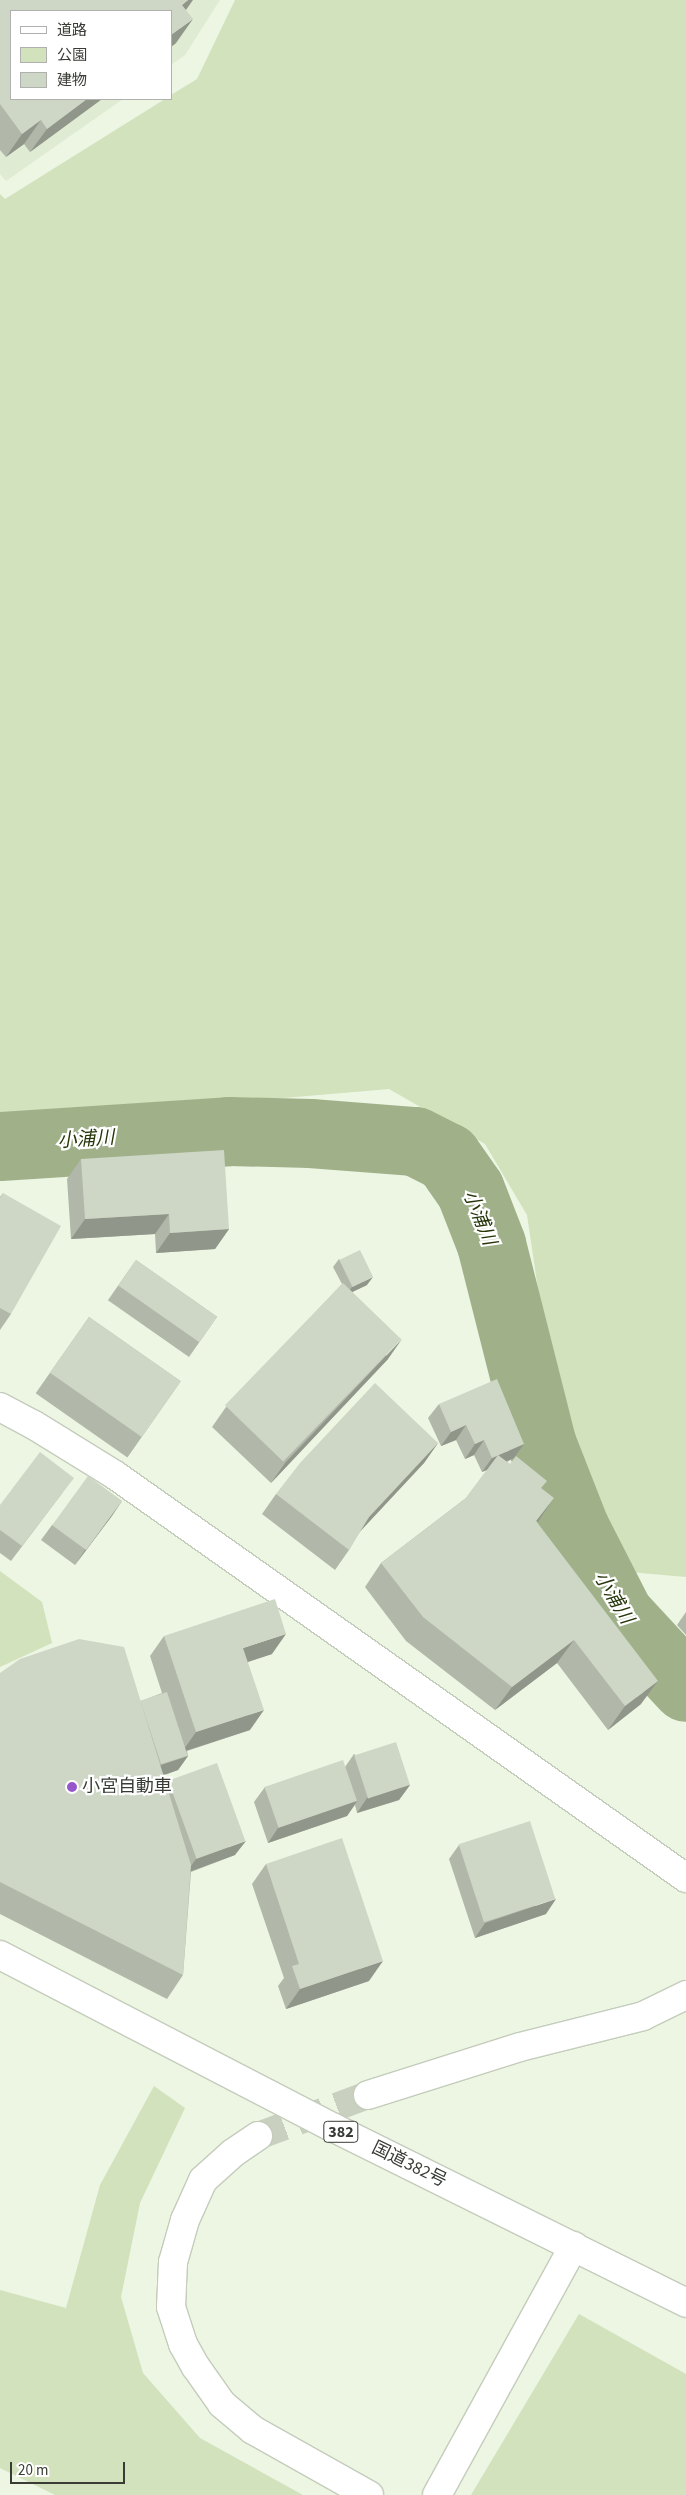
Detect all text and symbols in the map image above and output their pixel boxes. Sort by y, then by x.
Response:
legend [10,10,172,100]
text: 道路 [57,20,87,41]
text: 公園 [57,45,87,66]
text: 建物 [57,70,87,91]
water label: 小浦川 [57,1127,115,1153]
water label: 小浦川 [458,1187,500,1249]
water label: 小浦川 [589,1568,637,1628]
place label: 小宮自動車 [82,1776,172,1798]
marker: 小宮自動車 [66,1781,78,1793]
road number: 382 [322,2118,360,2146]
street label: 国道382号 [368,2138,450,2192]
scale bar [12,2452,128,2484]
text: 20 m [18,2460,48,2481]

